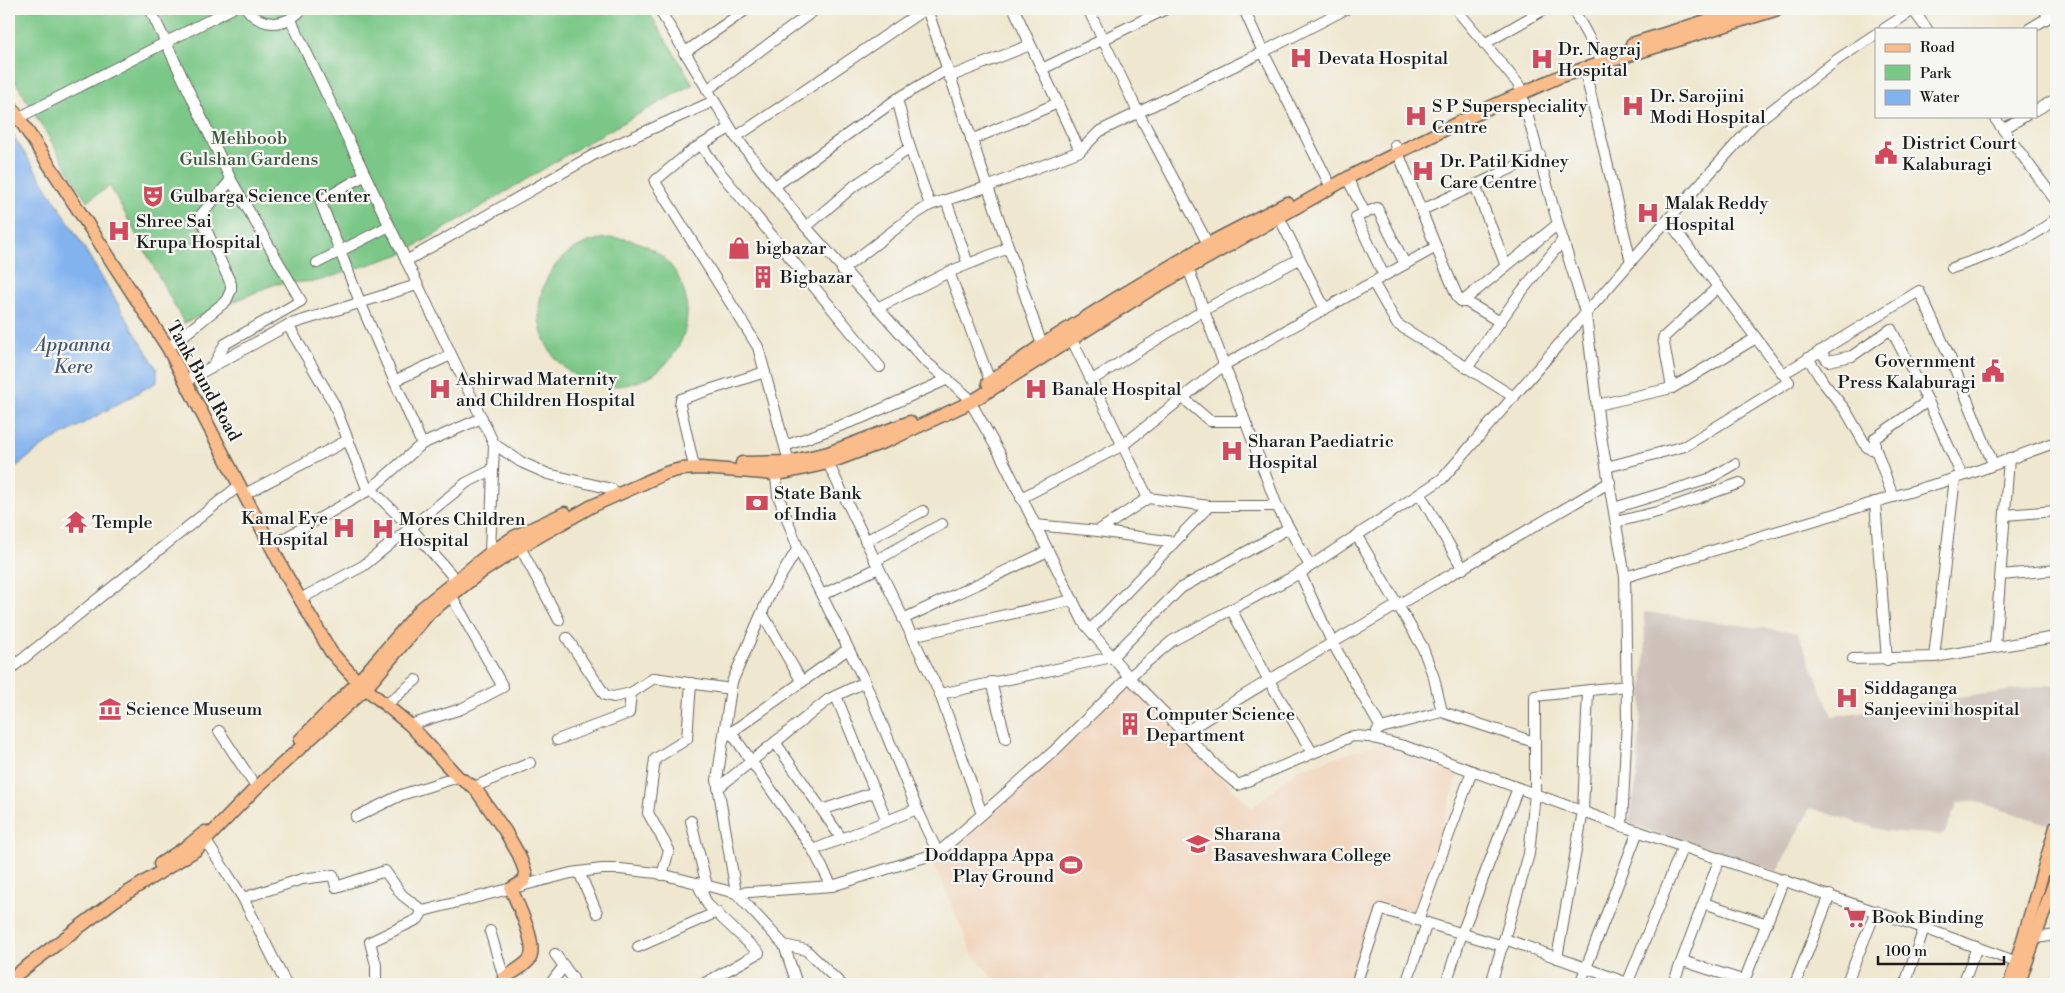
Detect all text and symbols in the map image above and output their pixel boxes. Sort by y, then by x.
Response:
legend [1875,28,2038,118]
place label: Dr. Nagraj Hospital [1558,38,1641,82]
text: Road [1920,38,1955,57]
hospital icon: Devata Hospital [1288,45,1314,71]
hospital icon: Dr. Nagraj Hospital [1529,46,1555,72]
place label: Devata Hospital [1318,47,1449,70]
text: Park [1920,64,1952,83]
place label: Dr. Sarojini Modi Hospital [1650,85,1766,129]
text: Water [1919,88,1960,107]
hospital icon: Dr. Sarojini Modi Hospital [1620,93,1646,119]
place label: S P Superspeciality Centre [1432,95,1588,139]
hospital icon: S P Superspeciality Centre [1403,103,1429,129]
park label: Mehboob Gulshan Gardens [180,127,319,171]
place label: District Court Kalaburagi [1902,132,2018,176]
public building icon: District Court Kalaburagi [1873,140,1899,166]
place label: Dr. Patil Kidney Care Centre [1440,150,1569,194]
hospital icon: Dr. Patil Kidney Care Centre [1410,158,1436,184]
theatre icon: Gulbarga Science Center [140,183,166,209]
place label: Gulbarga Science Center [170,185,371,208]
place label: Malak Reddy Hospital [1665,192,1769,236]
hospital icon: Malak Reddy Hospital [1635,200,1661,226]
place label: Shree Sai Krupa Hospital [136,210,261,254]
hospital icon: Shree Sai Krupa Hospital [106,218,132,244]
shop icon: bigbazar [726,235,752,261]
place label: bigbazar [756,237,827,260]
building icon: Bigbazar [750,264,776,290]
place label: Bigbazar [779,266,853,289]
street label: Tank Bund Road [161,317,246,446]
water label: Appanna Kere [33,333,111,379]
place label: Government Press Kalaburagi [1838,350,1977,394]
public building icon: Government Press Kalaburagi [1980,358,2006,384]
place label: Ashirwad Maternity and Children Hospital [455,368,636,412]
hospital icon: Ashirwad Maternity and Children Hospital [427,376,453,402]
hospital icon: Banale Hospital [1023,376,1049,402]
place label: Banale Hospital [1051,378,1182,401]
place label: Sharan Paediatric Hospital [1248,430,1394,474]
hospital icon: Sharan Paediatric Hospital [1219,438,1245,464]
place label: State Bank of India [774,482,863,526]
bank icon: State Bank of India [744,490,770,516]
place label: Kamal Eye Hospital [241,507,329,551]
place label: Mores Children Hospital [399,508,526,552]
temple icon: Temple [63,509,89,535]
place label: Temple [92,511,153,534]
hospital icon: Kamal Eye Hospital [331,515,357,541]
hospital icon: Mores Children Hospital [370,516,396,542]
place label: Siddaganga Sanjeevini hospital [1864,677,2020,721]
hospital icon: Siddaganga Sanjeevini hospital [1834,685,1860,711]
museum icon: Science Museum [97,696,123,722]
place label: Science Museum [126,698,262,721]
place label: Computer Science Department [1146,703,1295,747]
building icon: Computer Science Department [1117,711,1143,737]
place label: Sharana Basaveshwara College [1213,823,1391,867]
school or university icon: Sharana Basaveshwara College [1185,831,1211,857]
place label: Doddappa Appa Play Ground [924,844,1055,888]
sports icon: Doddappa Appa Play Ground [1058,852,1084,878]
supermarket icon: Book Binding [1842,904,1868,930]
place label: Book Binding [1871,906,1984,929]
scale bar [1878,933,2004,965]
text: 100 m [1885,942,1927,961]

